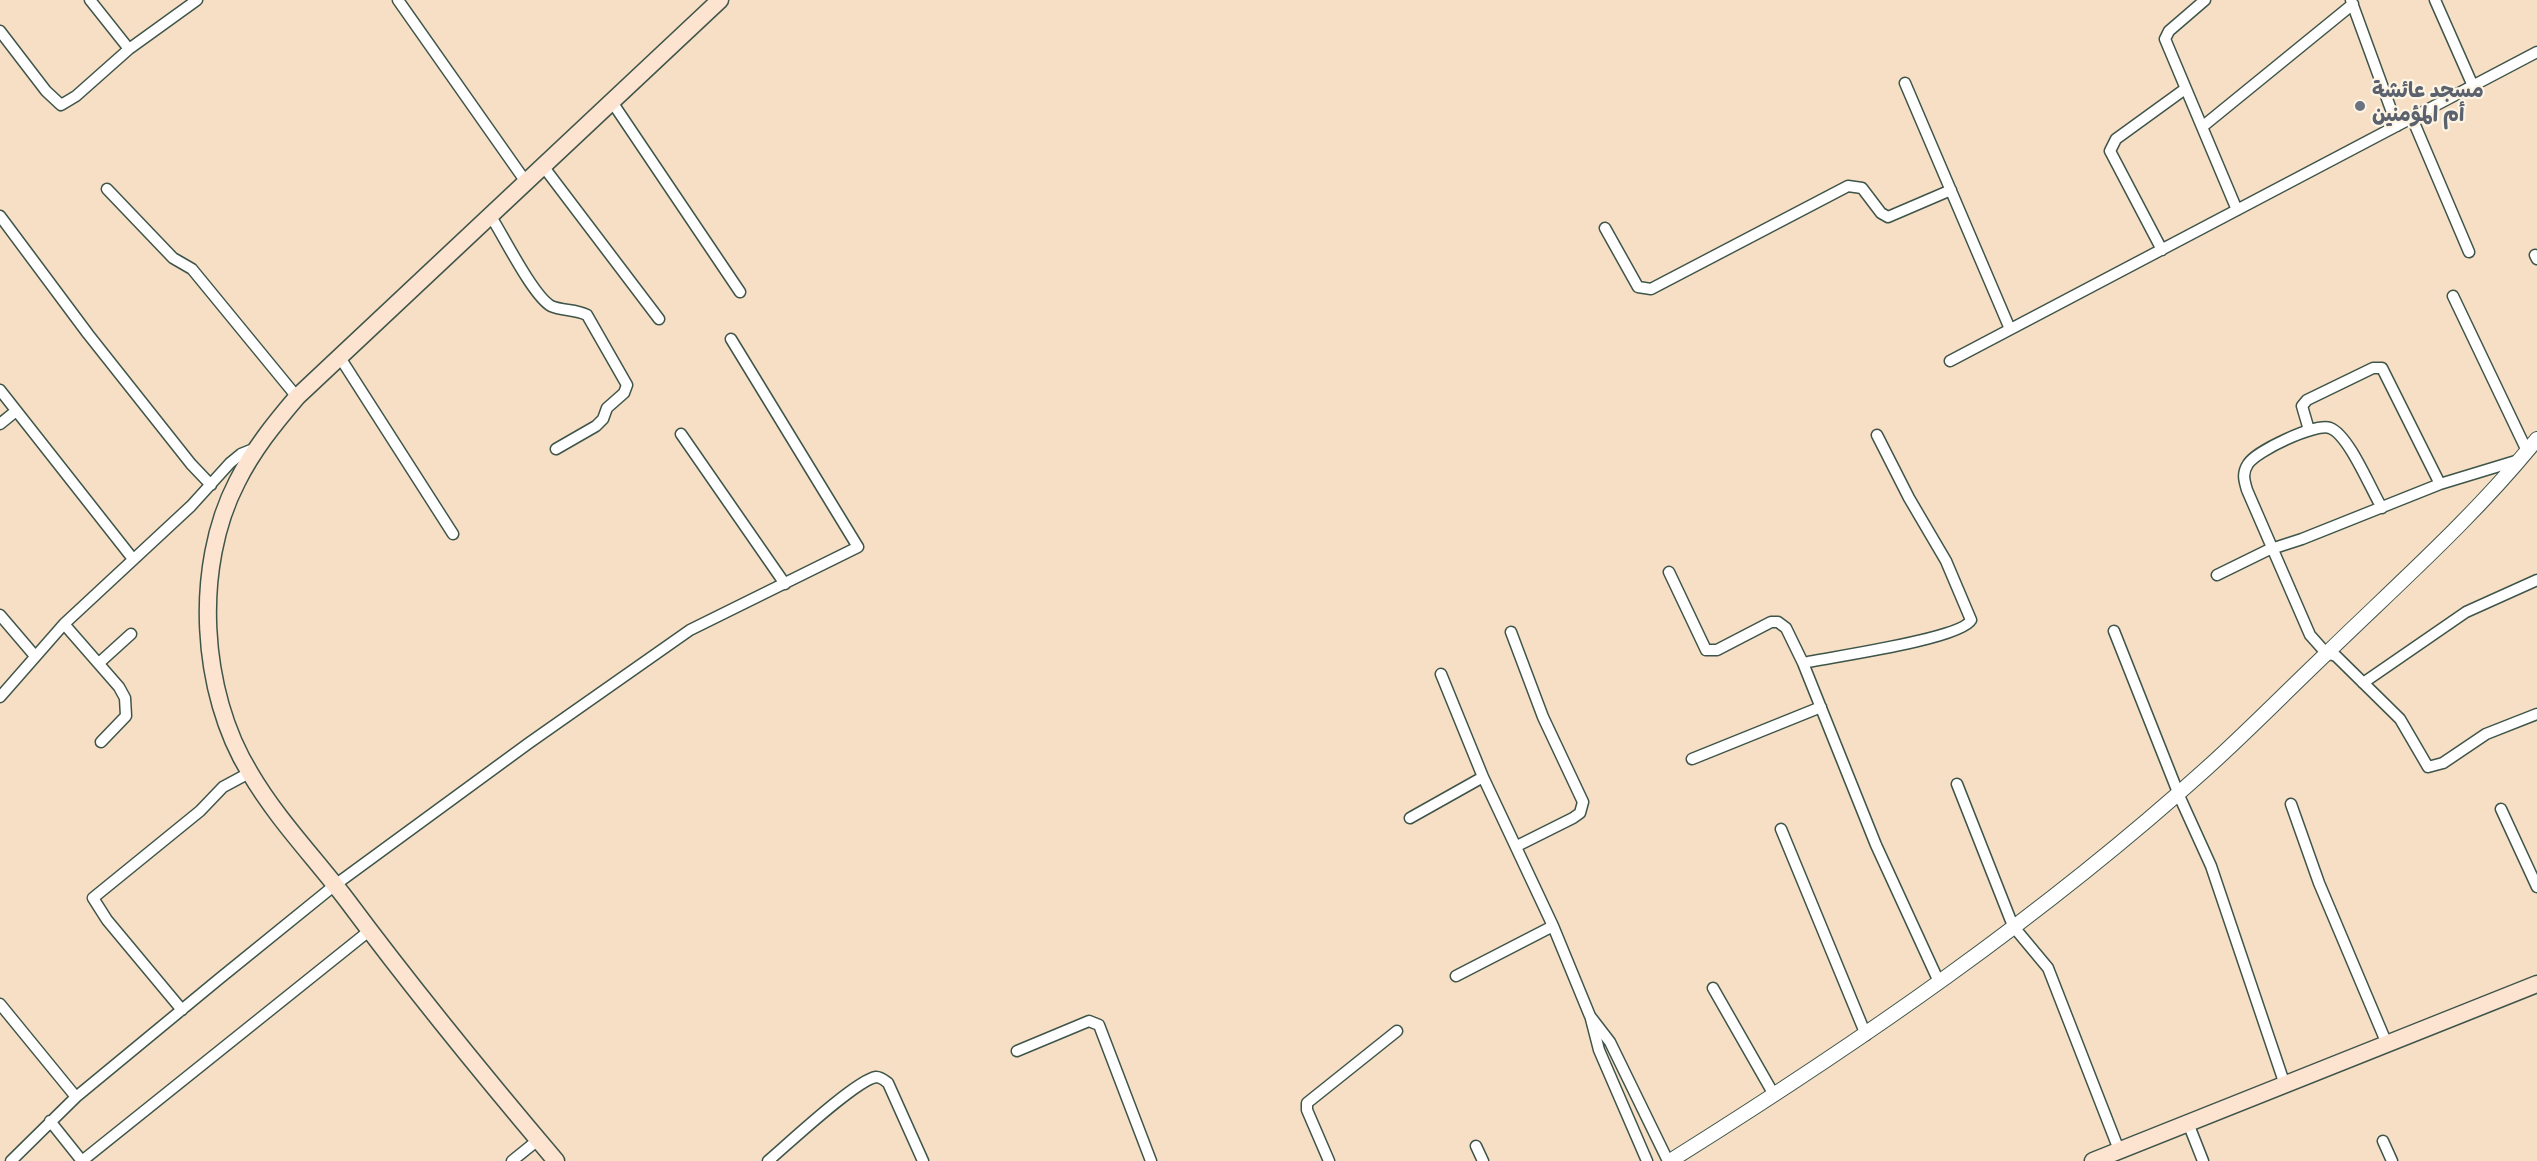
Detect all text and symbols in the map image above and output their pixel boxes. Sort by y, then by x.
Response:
place label: مسجد عائشة أم المؤمنين [2372,81,2484,131]
marker: مسجد عائشة أم المؤمنين [2353,99,2367,113]

